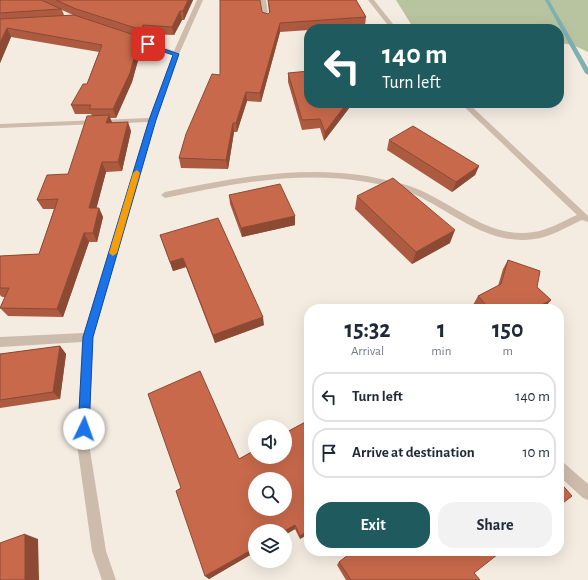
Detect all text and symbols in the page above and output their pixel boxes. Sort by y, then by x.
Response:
pin [131,27,165,61]
icon: arrive [137,33,159,55]
icon: left [316,40,368,92]
text: 140 m [382,41,448,69]
text: Turn left [382,74,441,92]
text: 15:32 [345,318,391,342]
text: 1 [437,318,446,342]
text: 150 [492,318,523,342]
text: Arrival [351,345,384,358]
text: min [431,345,451,358]
text: m [503,345,513,358]
icon: left [318,386,340,408]
text: Turn left [352,389,403,404]
text: 140 m [515,389,550,404]
position arrow [63,408,105,450]
map controls [248,420,292,568]
button: sound [248,420,292,464]
icon: arrive [318,442,340,464]
text: Arrive at destination [352,445,475,460]
text: 10 m [522,445,550,460]
button: search [248,472,292,516]
button: Exit [316,502,430,548]
button: Share [438,502,552,548]
button: layers [248,524,292,568]

